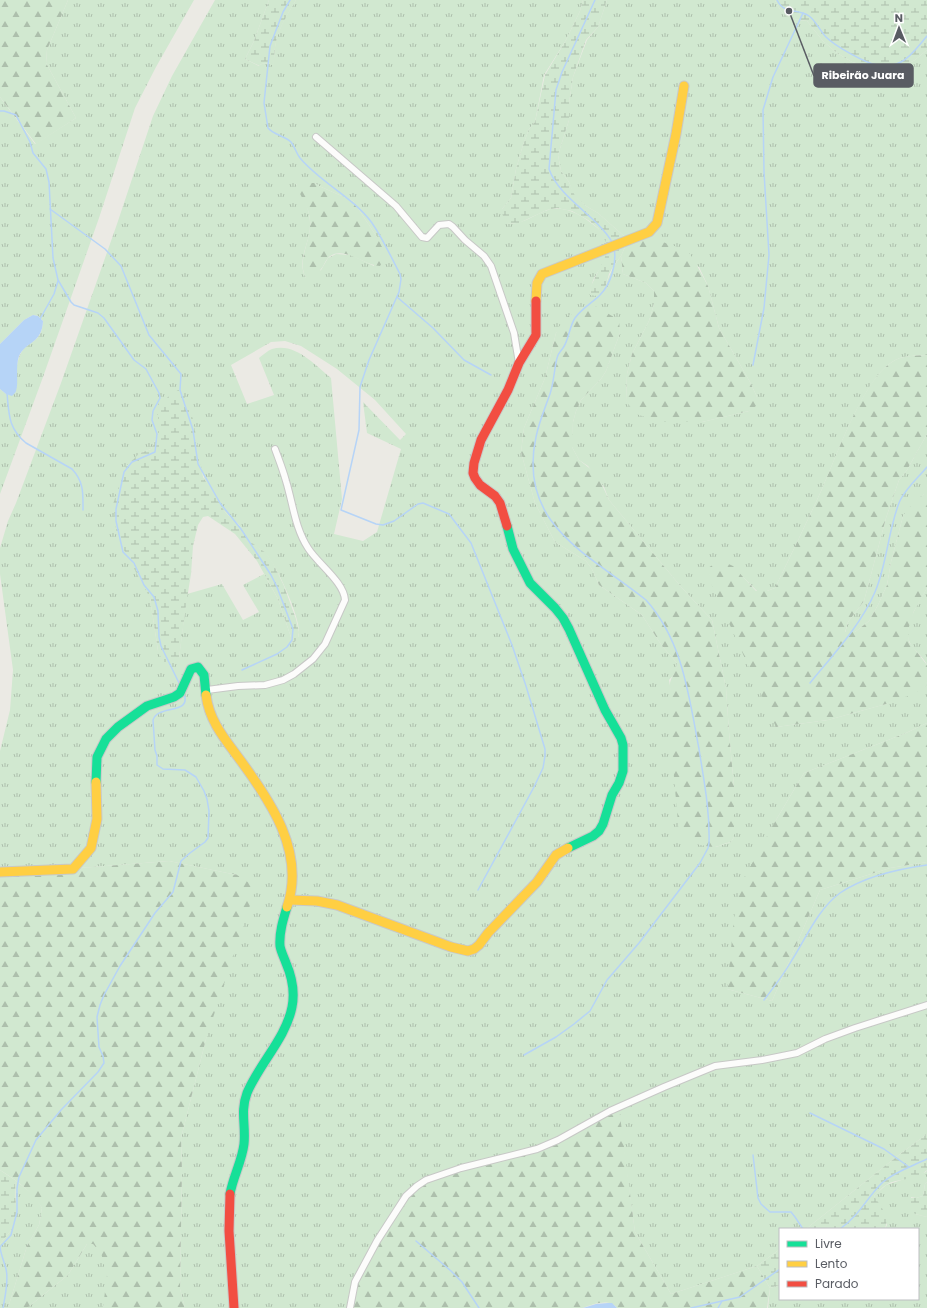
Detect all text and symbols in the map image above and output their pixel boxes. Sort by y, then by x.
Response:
north arrow [879,8,919,48]
text: N [895,10,903,26]
callout: Ribeirão Juara [814,64,913,87]
text: Ribeirão Juara [822,67,904,83]
legend [779,1228,919,1300]
text: Livre [815,1235,842,1252]
text: Lento [815,1255,848,1272]
text: Parado [815,1275,859,1292]

